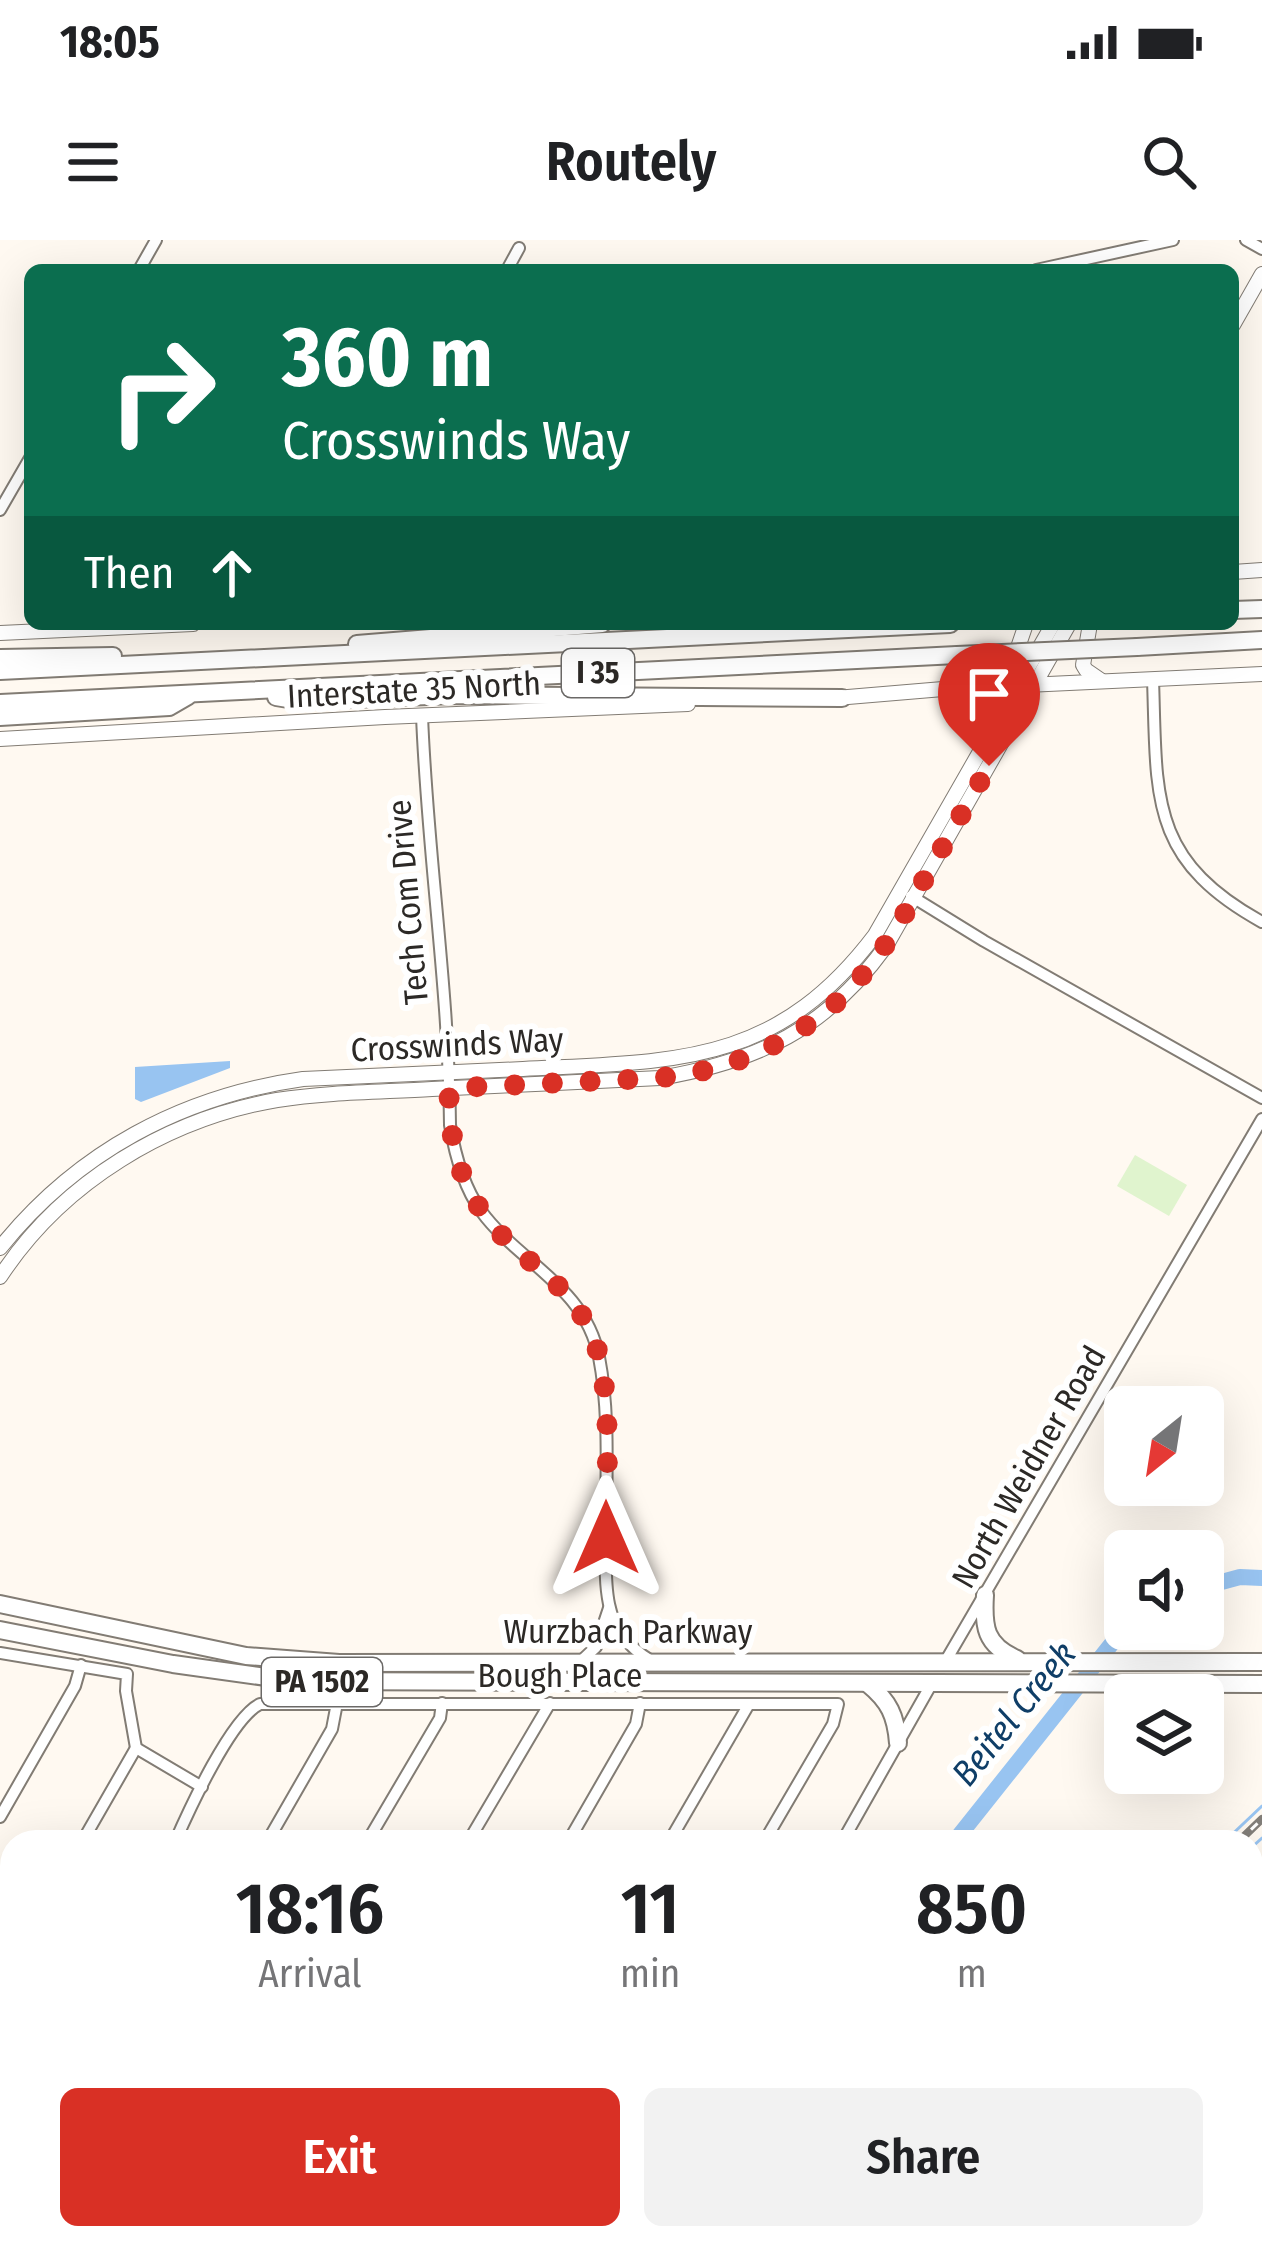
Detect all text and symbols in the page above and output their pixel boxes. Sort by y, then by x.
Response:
text: 18:05 [60,15,160,69]
icon: menu [60,129,126,195]
icon: search [1136,129,1202,195]
text: Routely [546,130,716,194]
text: 360 m [282,307,493,408]
icon: right [84,312,240,468]
text: Crosswinds Way [282,409,630,473]
icon: ahead [199,540,265,606]
text: Then [84,546,175,600]
pin [938,643,1040,766]
road number: I 35 [562,649,634,697]
icon: arrive [956,661,1022,727]
street label: Interstate 35 North [286,663,542,717]
street label: Tech Com Drive [379,798,437,1006]
street label: Crosswinds Way [350,1019,565,1071]
street label: North Weidner Road [943,1339,1115,1595]
north arrow [1104,1386,1224,1506]
map controls [1104,1386,1224,1794]
position arrow [543,1475,669,1601]
button: sound [1104,1530,1224,1650]
street label: Wurzbach Parkway [504,1612,753,1652]
water label: Beitel Creek [943,1633,1086,1795]
street label: Bough Place [478,1656,642,1696]
road number: PA 1502 [262,1658,382,1706]
button: layers [1104,1674,1224,1794]
text: 18:16 [236,1866,384,1952]
text: 11 [621,1866,679,1952]
text: 850 [916,1866,1027,1952]
text: Arrival [258,1951,362,1997]
text: min [620,1951,680,1997]
text: m [957,1951,987,1997]
button: Exit [60,2088,620,2226]
button: Share [644,2088,1203,2226]

